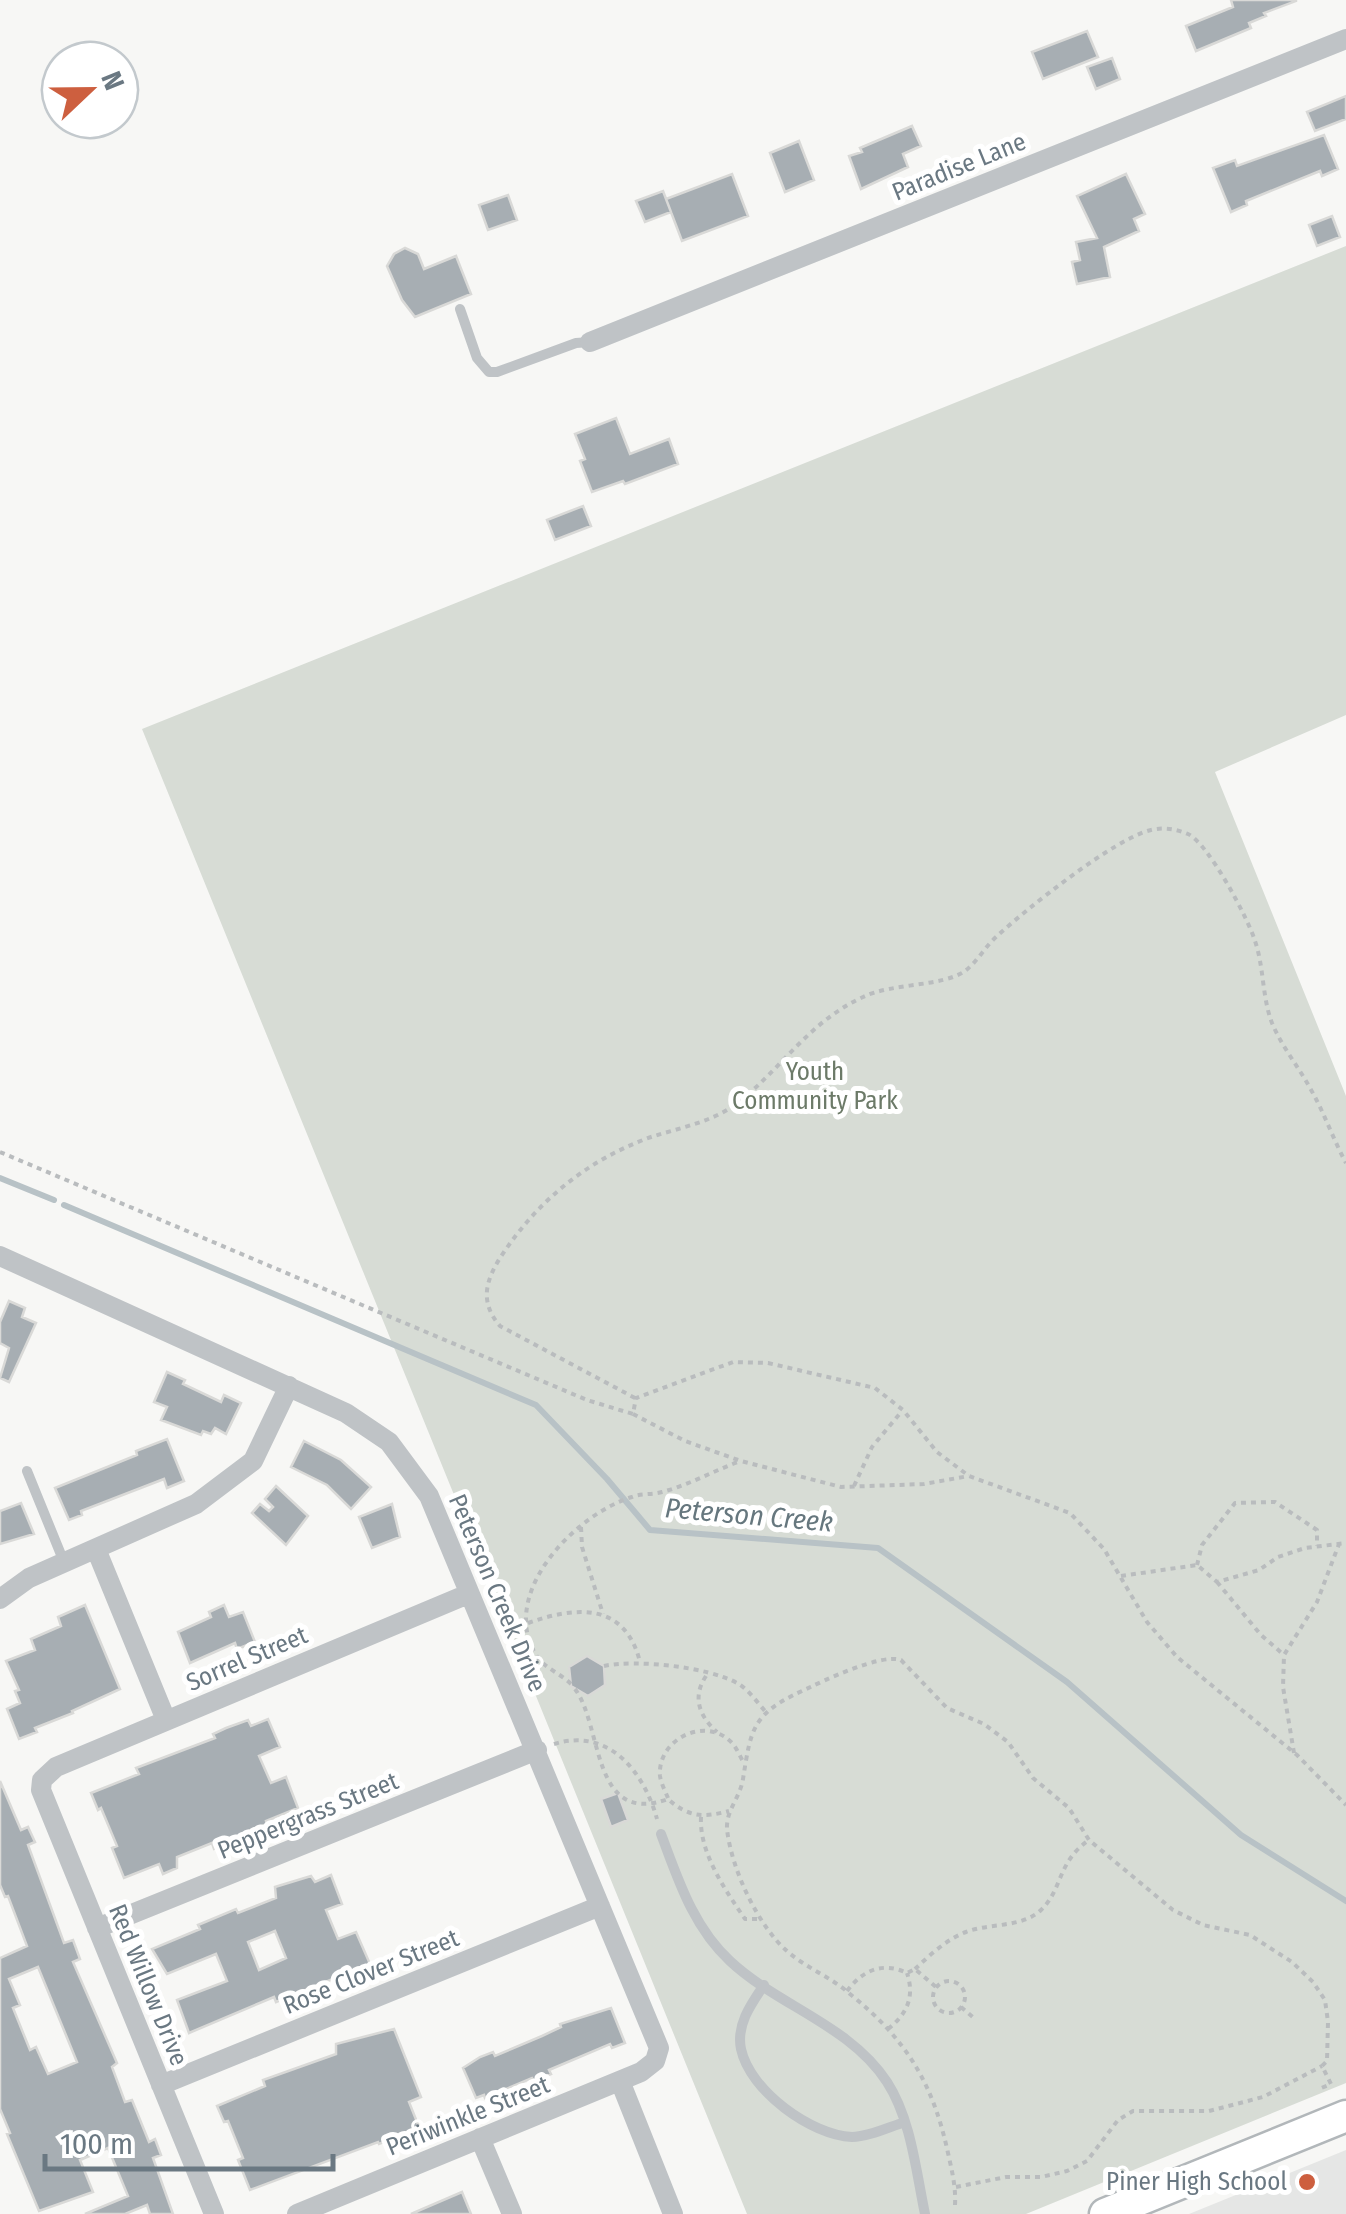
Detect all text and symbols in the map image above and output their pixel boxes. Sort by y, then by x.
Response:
north arrow [40,40,140,140]
text: N [94,67,131,95]
street label: Paradise Lane [888,127,1030,207]
park label: Youth Community Park [732,1057,898,1116]
street label: Peterson Creek Drive [442,1490,552,1696]
water label: Peterson Creek [664,1491,834,1539]
street label: Sorrel Street [182,1620,313,1698]
street label: Peppergrass Street [213,1766,403,1866]
street label: Red Willow Drive [102,1900,194,2070]
street label: Rose Clover Street [279,1923,464,2021]
street label: Periwinkle Street [382,2069,555,2162]
scale bar [45,2109,332,2171]
text: 100 m [60,2126,133,2162]
place label: Piner High School [1106,2167,1287,2197]
marker: Piner High School [1296,2171,1318,2193]

